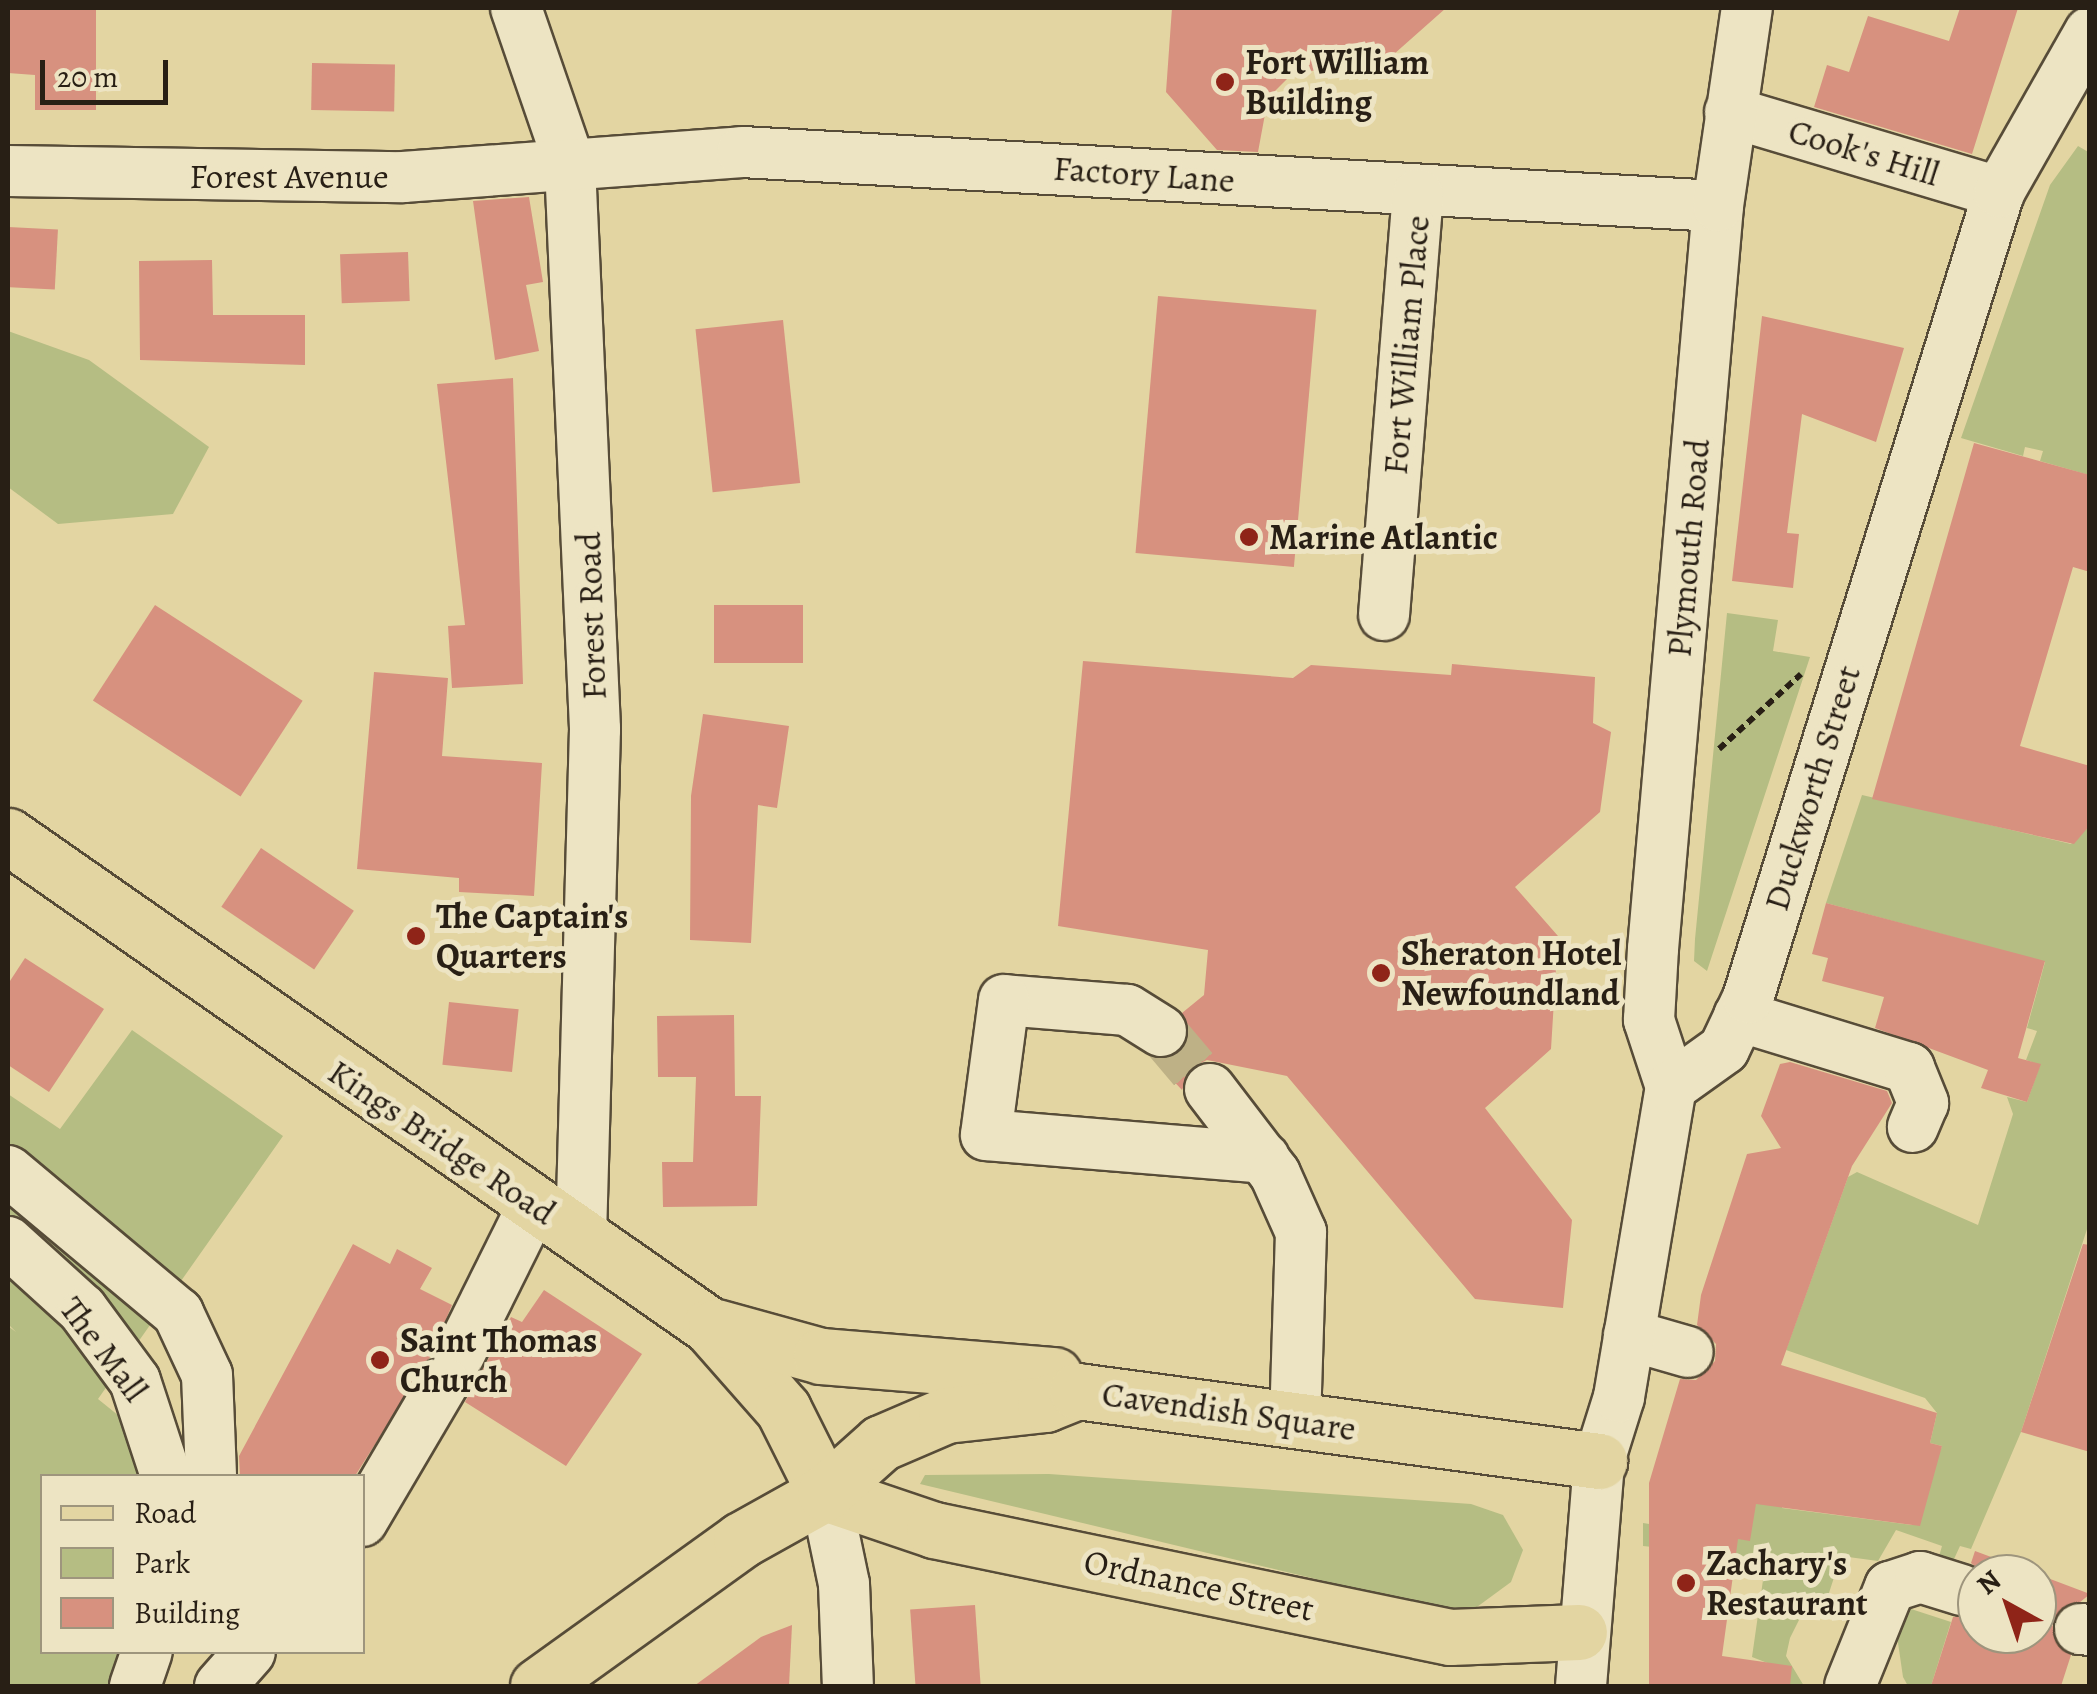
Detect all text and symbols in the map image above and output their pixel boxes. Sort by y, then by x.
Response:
scale bar [45,40,172,102]
place label: Fort William Building [1245,41,1429,123]
text: 20 m [57,57,118,97]
marker: Fort William Building [1214,71,1236,93]
street label: Cook's Hill [1784,109,1944,195]
street label: Factory Lane [1052,147,1236,201]
street label: Forest Avenue [189,155,389,197]
street label: Fort William Place [1374,214,1438,476]
street label: Plymouth Road [1658,437,1718,659]
place label: Marine Atlantic [1269,516,1498,558]
marker: Marine Atlantic [1238,526,1260,548]
street label: Forest Road [567,531,615,701]
street label: Duckworth Street [1755,660,1869,916]
place label: The Captain's Quarters [436,895,628,977]
marker: The Captain's Quarters [405,925,427,947]
place label: Sheraton Hotel Newfoundland [1401,932,1622,1014]
marker: Sheraton Hotel Newfoundland [1370,962,1392,984]
street label: Kings Bridge Road [320,1050,564,1234]
street label: The Mall [51,1288,157,1410]
place label: Saint Thomas Church [400,1319,597,1401]
marker: Saint Thomas Church [369,1349,391,1371]
street label: Cavendish Square [1099,1372,1359,1450]
legend [40,1474,365,1654]
text: Road [134,1493,196,1533]
street label: Ordnance Street [1080,1540,1318,1630]
place label: Zachary's Restaurant [1706,1542,1868,1624]
text: Park [134,1543,190,1583]
north arrow [1957,1554,2057,1654]
text: N [1969,1561,2009,1604]
marker: Zachary's Restaurant [1675,1572,1697,1594]
text: Building [134,1593,240,1633]

